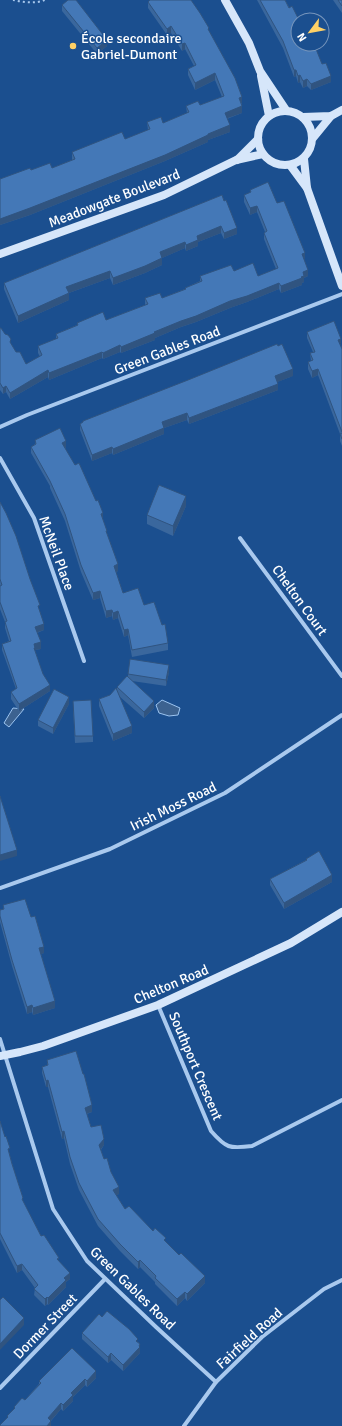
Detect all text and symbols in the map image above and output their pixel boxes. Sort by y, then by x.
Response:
north arrow [290,12,330,52]
place label: École secondaire Gabriel-Dumont [81,30,181,63]
text: N [294,30,309,44]
marker: École secondaire Gabriel-Dumont [68,41,78,51]
street label: Meadowgate Boulevard [46,166,182,231]
street label: Green Gables Road [112,322,223,379]
street label: McNeil Place [35,514,78,593]
street label: Chelton Court [268,562,331,639]
street label: Irish Moss Road [127,778,219,835]
street label: Chelton Road [131,961,211,1008]
street label: Southport Crescent [165,1010,226,1123]
street label: Green Gables Road [86,1243,179,1333]
street label: Dormer Street [10,1290,81,1363]
street label: Fairfield Road [213,1304,286,1372]

